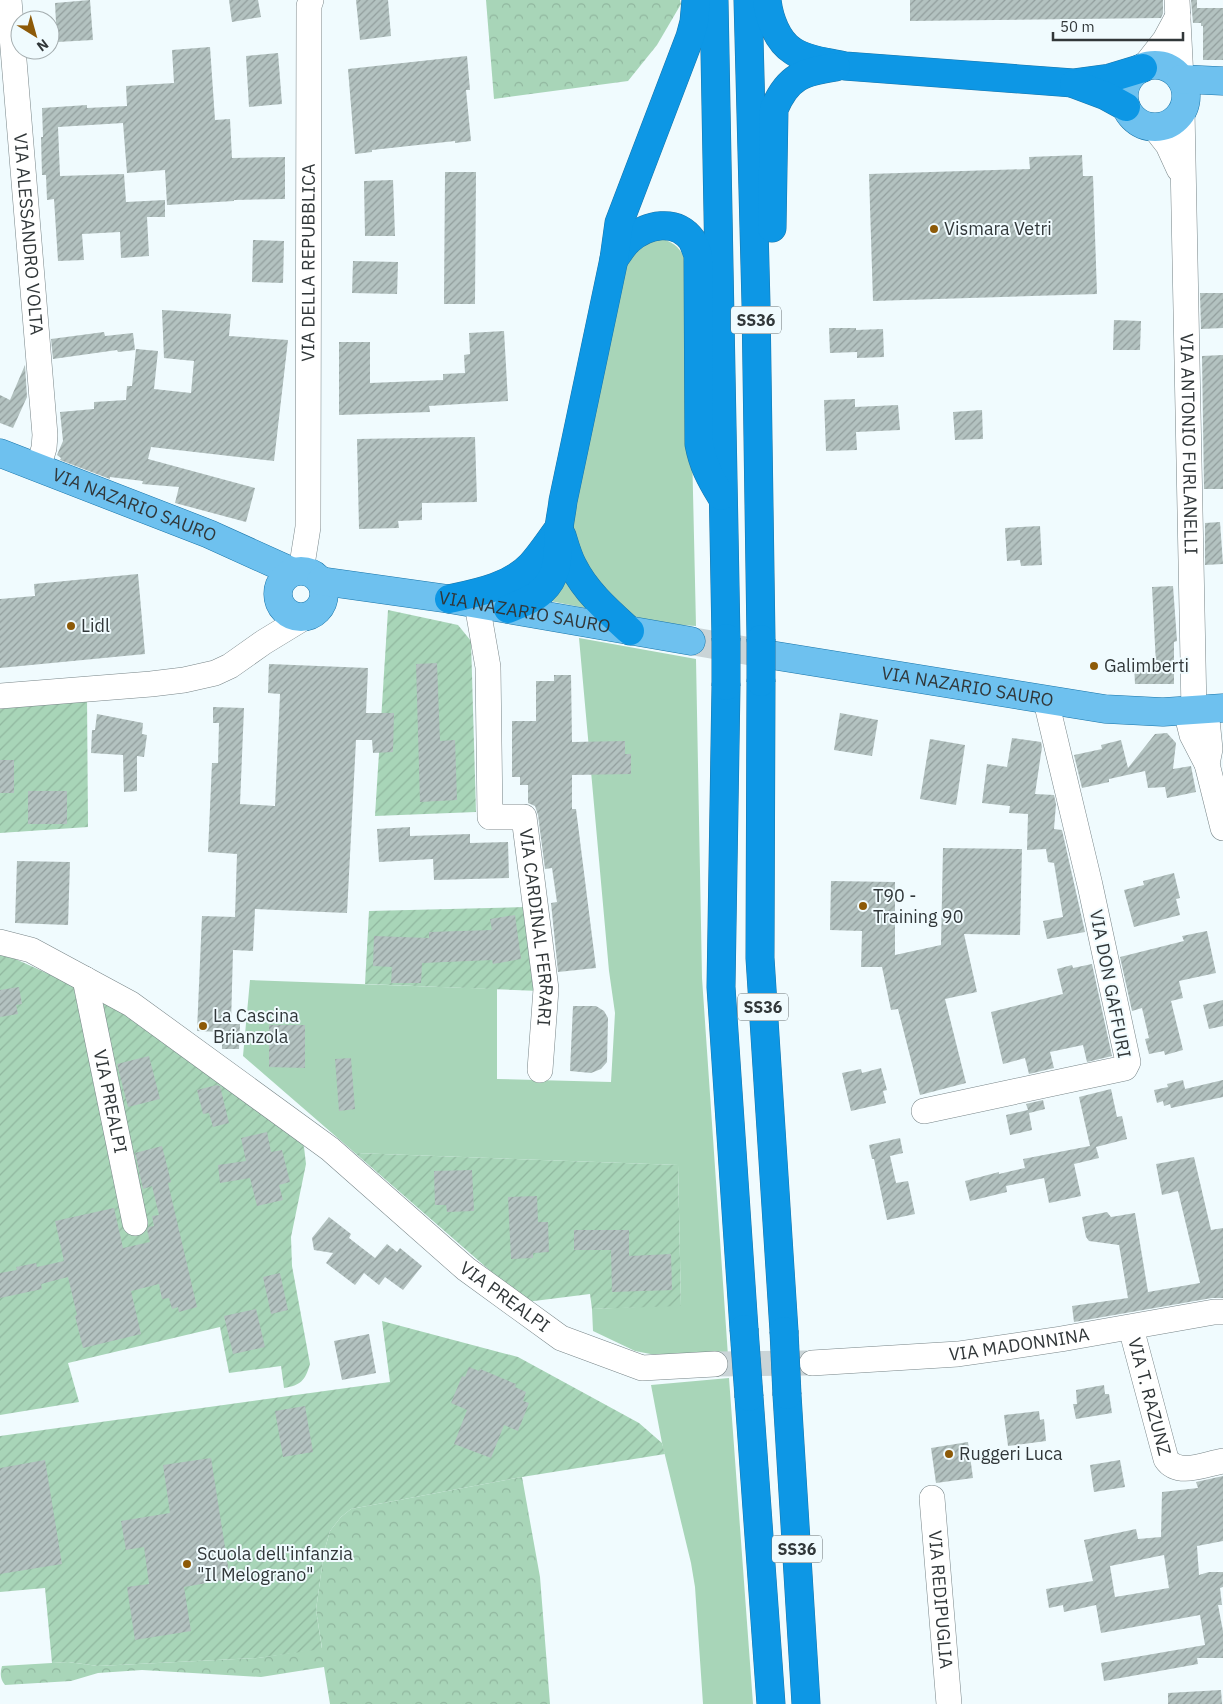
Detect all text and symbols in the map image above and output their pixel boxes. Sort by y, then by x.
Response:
north arrow [10,10,60,60]
scale bar [1053,10,1183,42]
text: 50 m [1060,17,1095,36]
text: N [33,35,52,56]
street label: VIA ALESSANDRO VOLTA [9,132,49,336]
street label: VIA DELLA REPUBBLICA [296,163,320,362]
place label: Vismara Vetri [944,217,1052,240]
marker: Vismara Vetri [928,223,940,235]
road number: SS36 [731,306,781,334]
street label: VIA ANTONIO FURLANELLI [1175,333,1203,555]
street label: VIA NAZARIO SAURO [49,462,220,547]
street label: VIA NAZARIO SAURO [437,586,612,638]
place label: Lidl [81,614,110,637]
marker: Lidl [65,620,77,632]
place label: Galimberti [1104,654,1189,677]
marker: Galimberti [1088,660,1100,672]
street label: VIA NAZARIO SAURO [880,661,1055,712]
street label: VIA CARDINAL FERRARI [515,827,558,1027]
place label: T90 - Training 90 [873,884,963,928]
marker: T90 - Training 90 [857,900,869,912]
street label: VIA DON GAFFURI [1085,908,1136,1060]
road number: SS36 [738,994,788,1020]
place label: La Cascina Brianzola [213,1004,299,1048]
marker: La Cascina Brianzola [197,1020,209,1032]
street label: VIA PREALPI [89,1047,132,1155]
street label: VIA PREALPI [455,1256,554,1337]
street label: VIA MADONNINA [948,1322,1092,1366]
street label: VIA T. RAZUNZ [1123,1335,1177,1458]
place label: Ruggeri Luca [959,1442,1063,1465]
marker: Ruggeri Luca [943,1448,955,1460]
street label: VIA REDIPUGLIA [924,1530,958,1670]
road number: SS36 [772,1536,822,1562]
place label: Scuola dell'infanzia "Il Melograno" [197,1542,353,1586]
marker: Scuola dell'infanzia "Il Melograno" [181,1558,193,1570]

